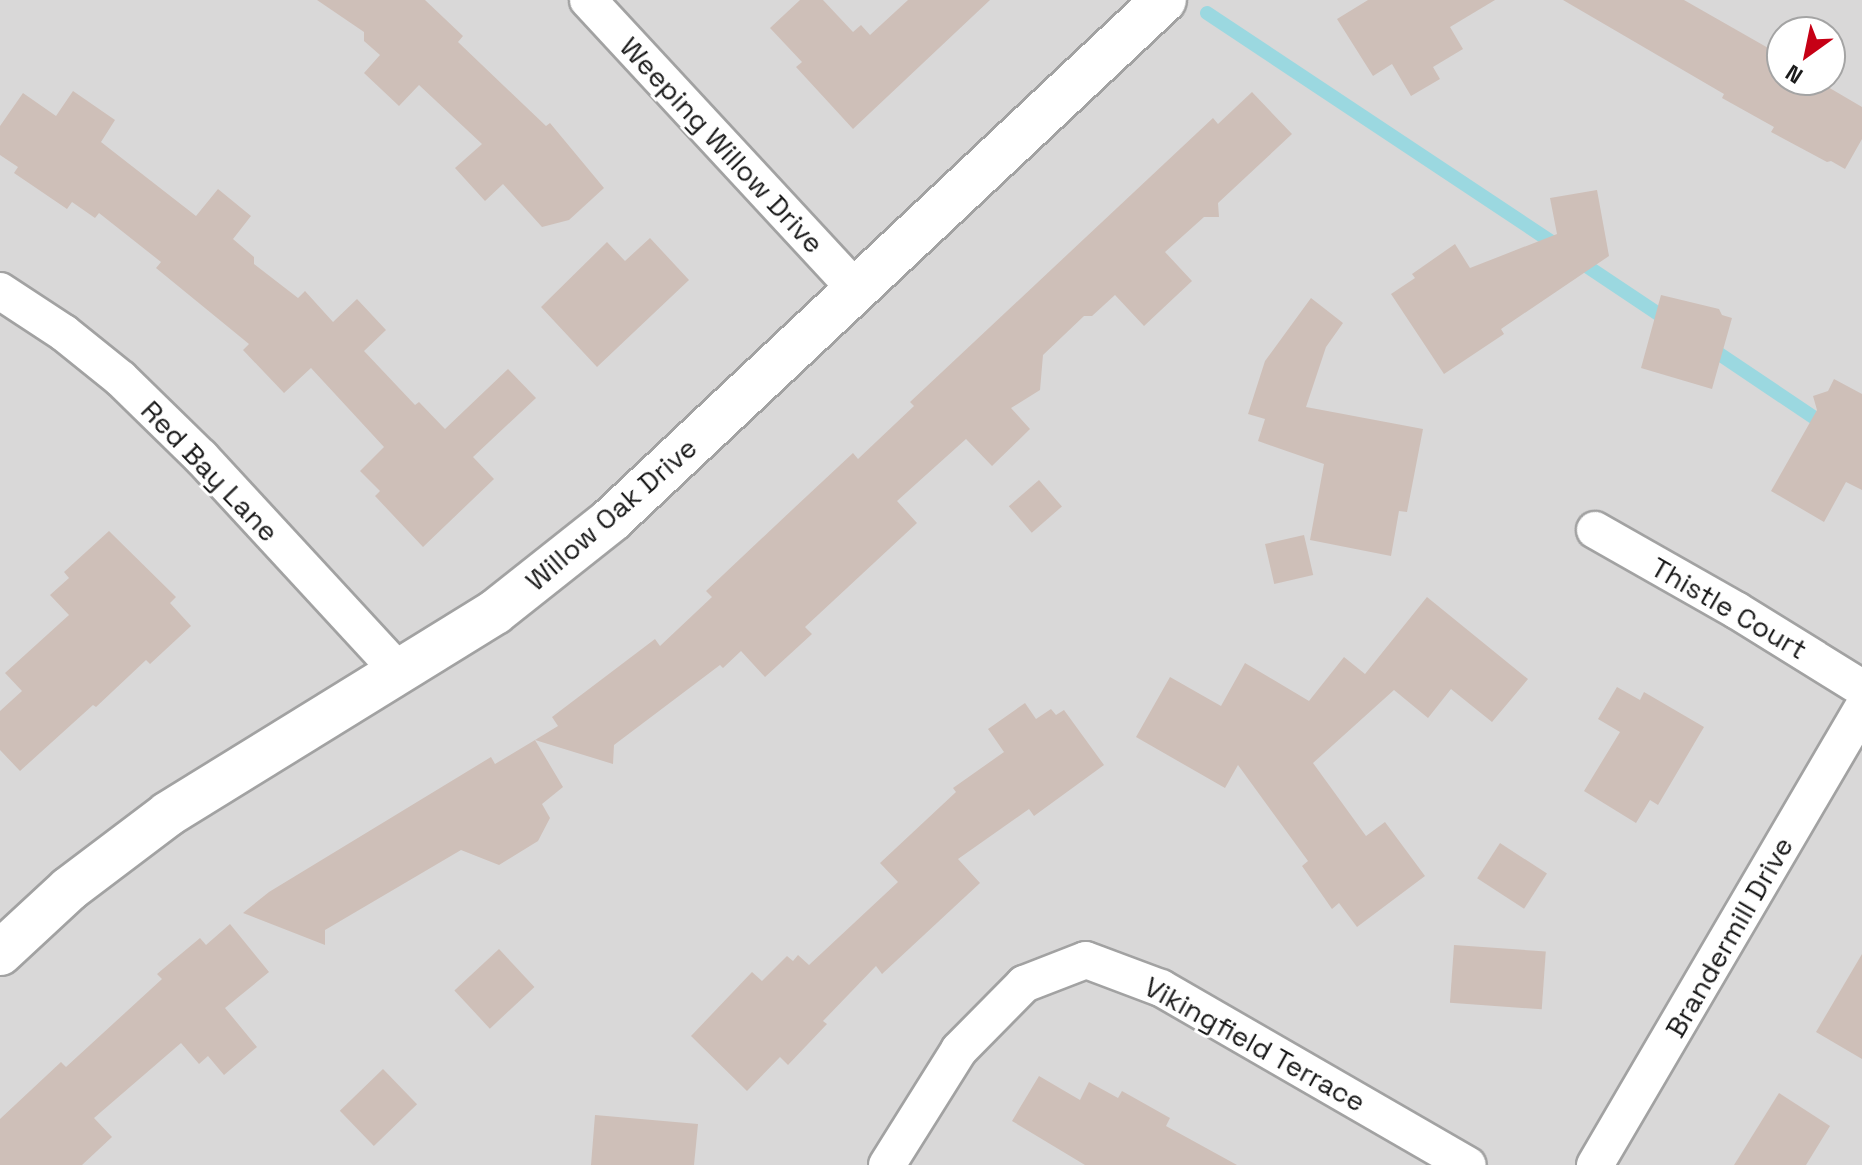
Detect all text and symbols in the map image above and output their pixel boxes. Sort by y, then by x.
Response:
north arrow [1766,16,1846,96]
street label: Weeping Willow Drive [613,30,831,260]
text: N [1780,59,1808,90]
street label: Red Bay Lane [134,393,286,549]
street label: Willow Oak Drive [519,430,703,598]
street label: Thistle Court [1645,550,1813,666]
street label: Brandermill Drive [1658,831,1800,1043]
street label: Vikingfield Terrace [1138,969,1372,1119]

